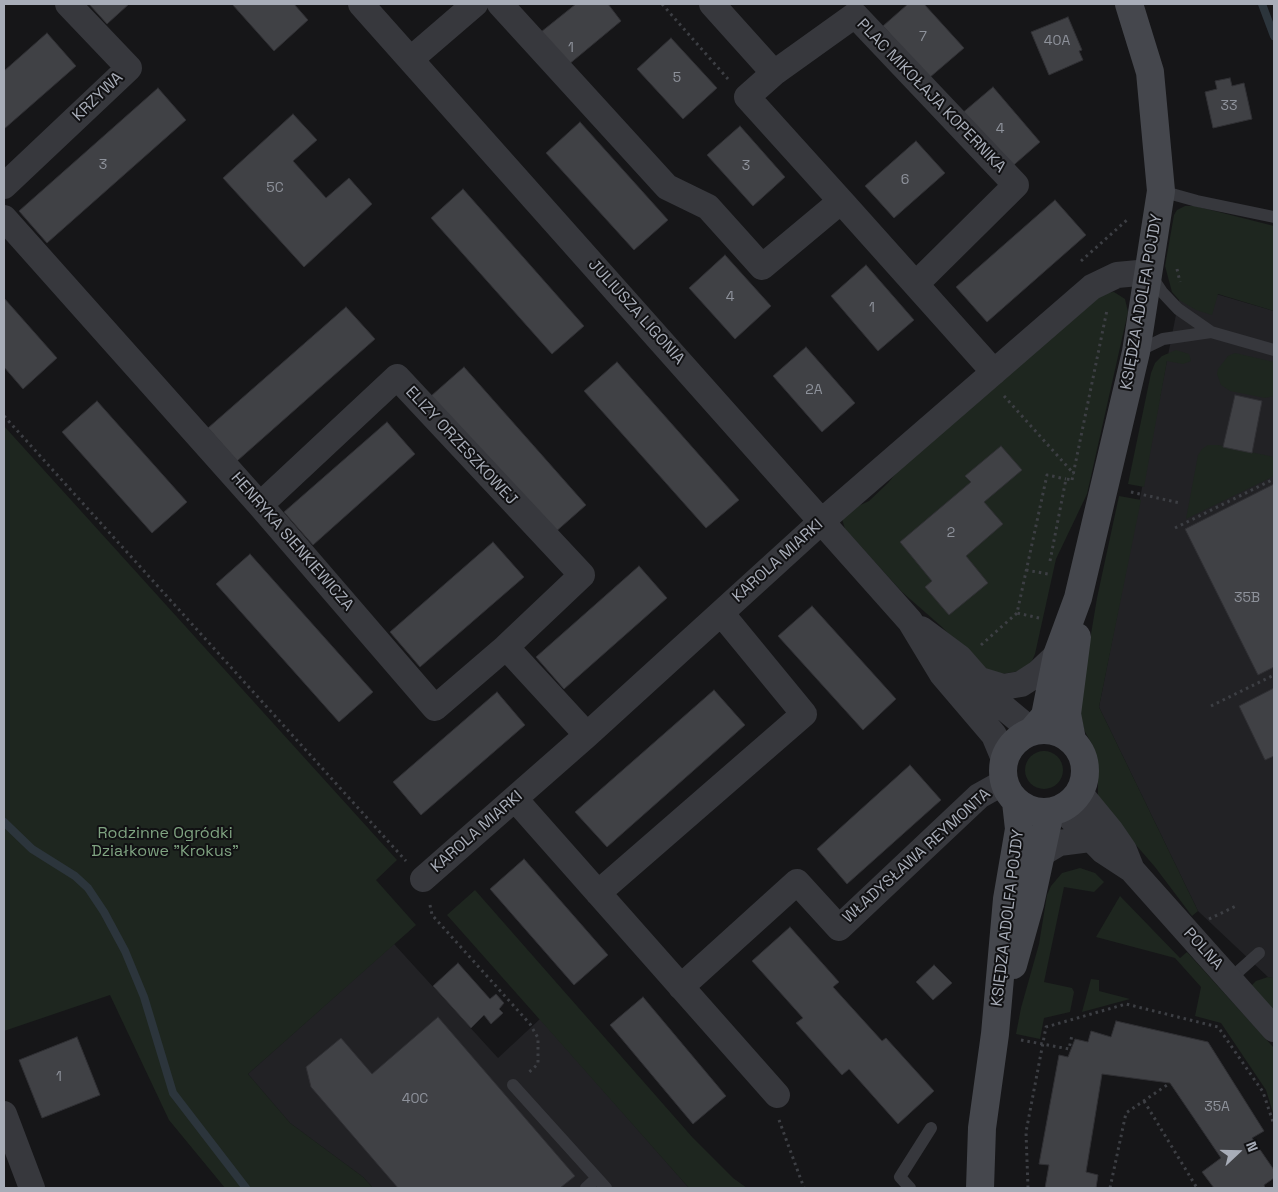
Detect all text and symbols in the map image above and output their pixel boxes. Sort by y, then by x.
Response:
street label: PLAC MIKOŁAJA KOPERNIKA [852,15,1010,177]
house number: 7 [919,29,927,45]
house number: 40A [1044,33,1070,49]
house number: 1 [568,40,574,56]
street label: KRZYWA [69,68,127,126]
house number: 5 [673,70,681,86]
house number: 33 [1221,98,1237,114]
house number: 4 [996,121,1004,137]
house number: 3 [99,157,107,173]
house number: 3 [742,158,750,174]
house number: 6 [901,172,909,188]
house number: 5C [266,180,284,196]
street label: KSIĘDZA ADOLFA POJDY [1117,213,1167,391]
street label: JULIUSZA LIGONIA [584,255,688,369]
house number: 4 [726,289,734,305]
house number: 1 [869,300,875,316]
house number: 2A [805,382,823,398]
street label: ELIZY ORZESZKOWEJ [401,383,521,509]
street label: HENRYKA SIENKIEWICZA [227,469,357,615]
street label: KAROLA MIARKI [729,515,827,607]
house number: 2 [947,525,955,541]
house number: 35B [1234,590,1260,606]
street label: WŁADYSŁAWA REYMONTA [839,785,995,927]
street label: KAROLA MIARKI [427,787,527,877]
park label: Rodzinne Ogródki Działkowe "Krokus" [91,824,239,862]
street label: KSIĘDZA ADOLFA POJDY [988,828,1028,1008]
street label: POLNA [1179,924,1227,974]
house number: 1 [56,1069,62,1085]
house number: 40C [402,1091,428,1107]
house number: 35A [1204,1099,1230,1115]
north arrow [1213,1127,1263,1177]
text: N [1242,1139,1262,1154]

